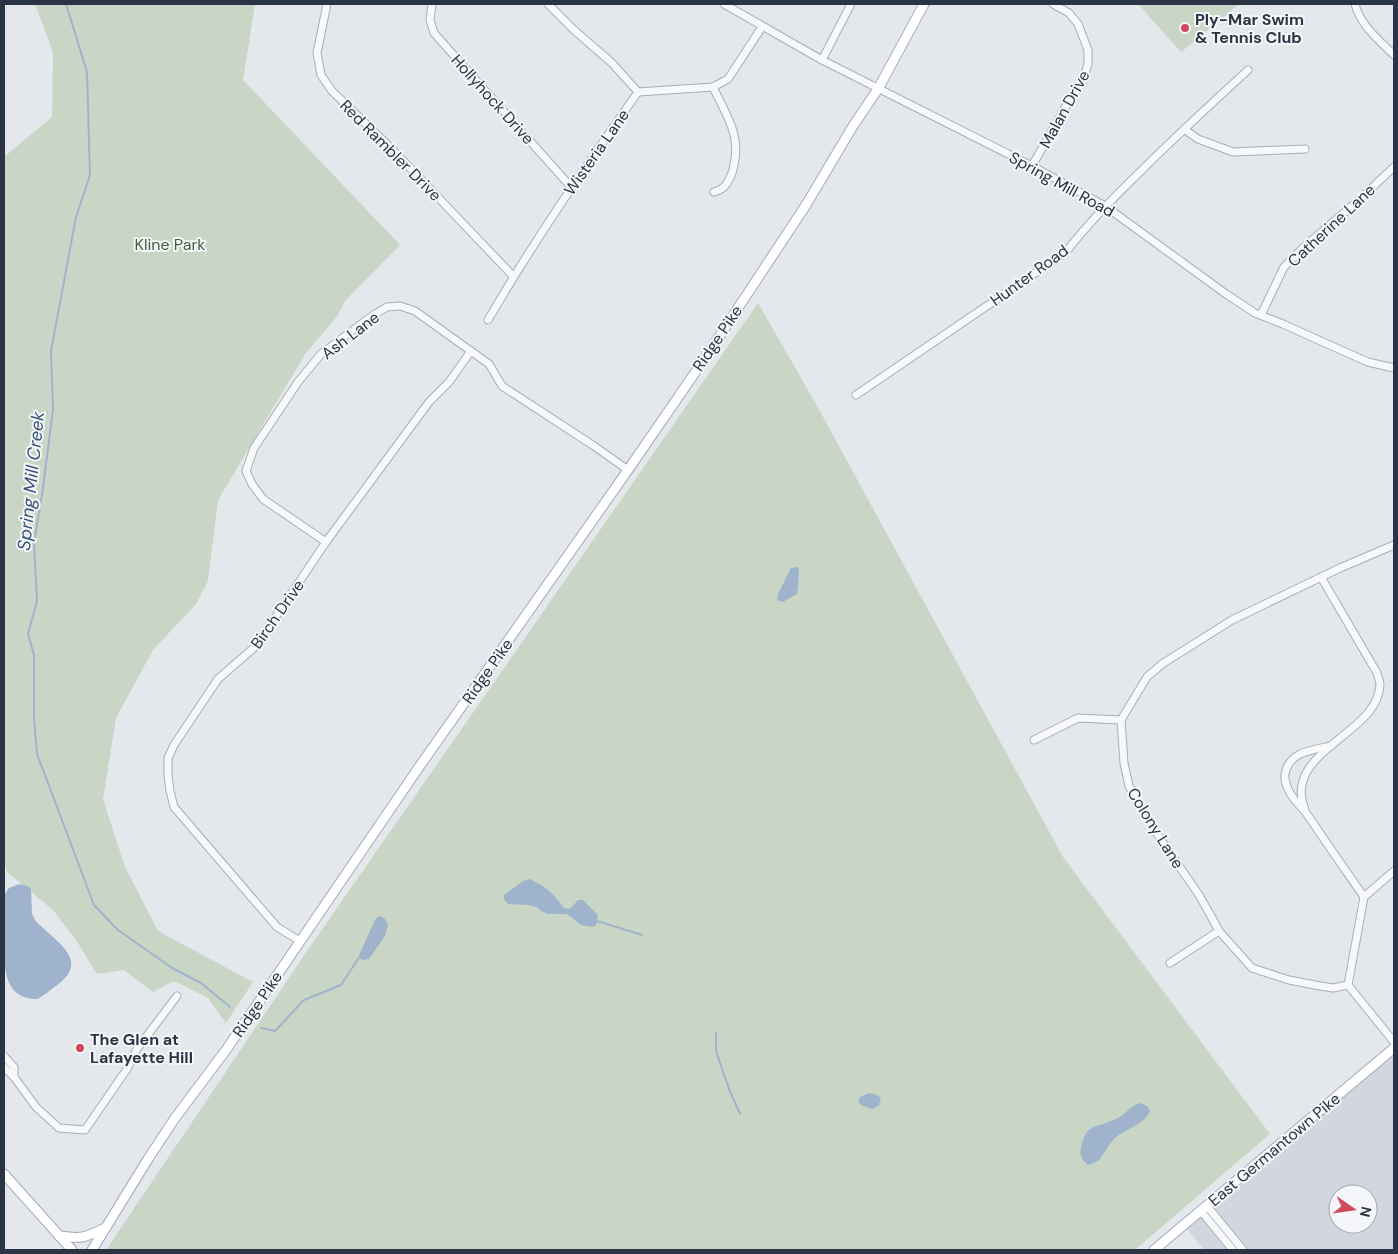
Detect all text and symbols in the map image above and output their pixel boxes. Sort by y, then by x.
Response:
place label: Ply-Mar Swim & Tennis Club [1195,9,1304,48]
marker: Ply-Mar Swim & Tennis Club [1179,22,1191,34]
street label: Hollyhock Drive [447,50,539,149]
street label: Malan Drive [1034,67,1094,152]
street label: Red Rambler Drive [335,95,446,206]
street label: Wisteria Lane [559,105,634,199]
street label: Spring Mill Road [1005,147,1118,222]
street label: Catherine Lane [1283,179,1380,271]
park label: Kline Park [135,234,205,255]
street label: Hunter Road [986,240,1073,311]
street label: Ridge Pike [688,301,747,375]
street label: Ash Lane [317,307,384,364]
water label: Spring Mill Creek [12,409,50,552]
street label: Birch Drive [246,576,309,653]
street label: Ridge Pike [457,635,518,708]
street label: Colony Lane [1122,784,1189,873]
street label: Ridge Pike [228,967,287,1041]
place label: The Glen at Lafayette Hill [90,1029,193,1068]
marker: The Glen at Lafayette Hill [74,1042,86,1054]
street label: East Germantown Pike [1204,1088,1345,1211]
north arrow [1328,1184,1378,1234]
text: N [1356,1205,1376,1219]

